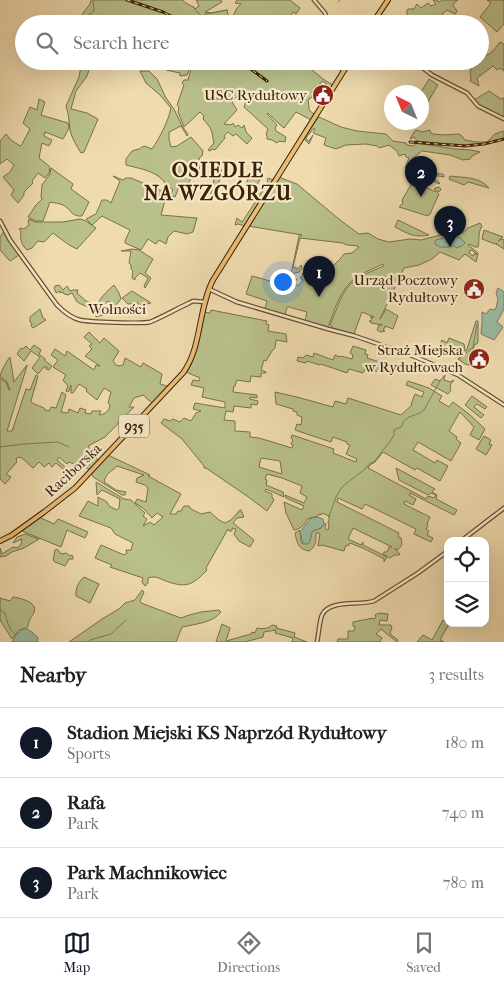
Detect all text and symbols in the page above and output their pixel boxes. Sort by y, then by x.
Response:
search box [15,15,489,70]
icon: search [33,29,61,57]
text: Search here [73,32,169,54]
public building icon: USC Rydułtowy [311,83,335,107]
north arrow [384,85,429,130]
place label: USC Rydułtowy [204,86,308,104]
pin: 2 [405,156,437,197]
district label: OSIEDLE NA WZGÓRZU [144,159,292,205]
pin: 3 [434,206,466,247]
pin: 1 [303,256,335,297]
your location [270,269,296,295]
place label: Urząd Pocztowy Rydułtowy [354,271,459,306]
public building icon: Urząd Pocztowy Rydułtowy [462,277,486,301]
street label: Wolności [87,300,147,318]
place label: Straż Miejska w Rydułtowach [364,341,464,376]
public building icon: Straż Miejska w Rydułtowach [467,347,491,371]
road number: 935 [119,414,149,438]
street label: Raciborska [41,439,106,501]
map controls [444,537,489,627]
button: locate [444,537,489,582]
button: layers [444,582,489,627]
text: Nearby [20,663,86,687]
text: 3 results [428,665,484,684]
text: Stadion Miejski KS Naprzód Rydułtowy [67,722,387,744]
text: 1 [33,733,39,752]
text: 180 m [445,733,484,752]
text: Sports [67,744,110,763]
text: Rafa [67,792,105,814]
text: 2 [32,803,40,822]
text: 740 m [442,803,484,822]
text: Park [67,814,99,833]
text: Park Machnikowiec [67,862,227,884]
text: 3 [33,873,39,892]
text: 780 m [443,873,484,892]
text: Park [67,884,99,903]
tab: Map [63,929,91,976]
tab: Directions [217,929,280,976]
tab: Saved [406,929,441,976]

